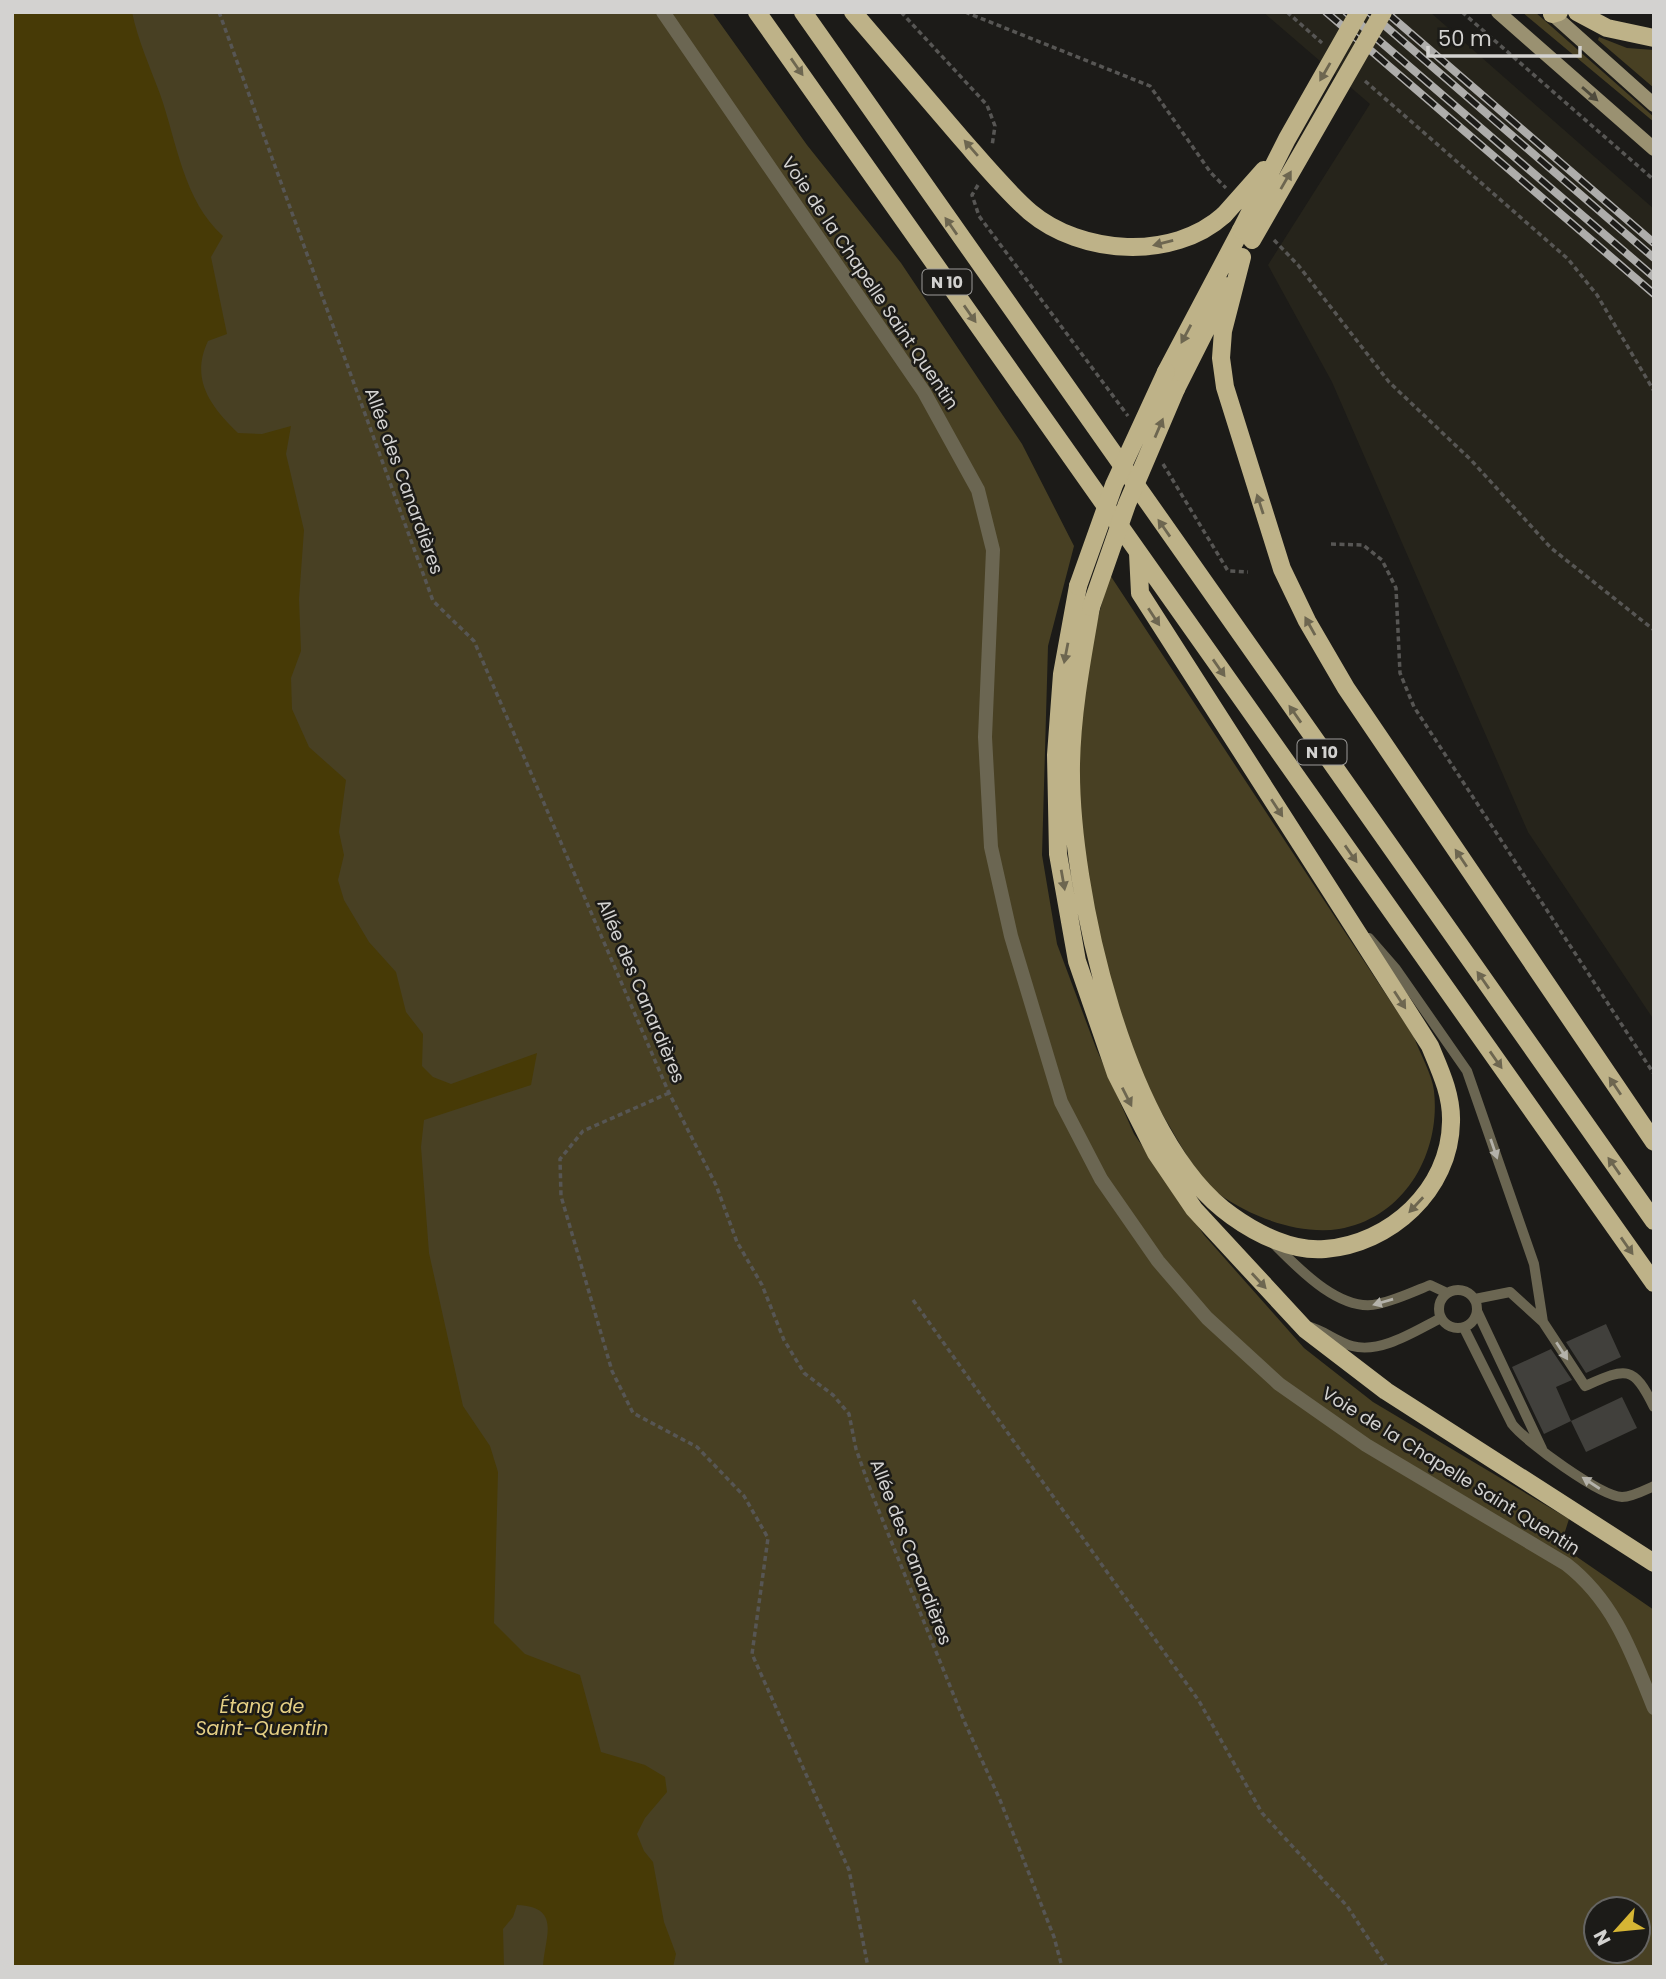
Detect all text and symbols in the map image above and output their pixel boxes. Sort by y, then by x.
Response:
scale bar [1428,14,1580,58]
text: 50 m [1438,24,1492,53]
one-way arrow [790,58,804,76]
one-way arrow [1319,62,1332,81]
one-way arrow [1581,85,1598,101]
one-way arrow [964,140,979,157]
street label: Voie de la Chapelle Saint Quentin [776,151,965,414]
one-way arrow [1280,171,1292,190]
one-way arrow [944,217,958,235]
one-way arrow [1151,238,1173,249]
road number: N 10 [922,270,972,294]
one-way arrow [963,305,977,323]
one-way arrow [1180,324,1192,344]
street label: Allée des Canardières [359,384,450,578]
one-way arrow [1153,418,1164,439]
one-way arrow [1254,494,1265,515]
one-way arrow [1157,519,1171,537]
one-way arrow [1148,607,1161,626]
one-way arrow [1304,616,1316,636]
one-way arrow [1060,642,1071,664]
one-way arrow [1212,659,1226,677]
one-way arrow [1288,705,1302,723]
road number: N 10 [1298,740,1346,764]
one-way arrow [1271,798,1284,818]
one-way arrow [1344,845,1358,863]
one-way arrow [1454,848,1467,868]
one-way arrow [1057,869,1068,891]
street label: Allée des Canardières [591,895,691,1086]
one-way arrow [1476,971,1490,989]
one-way arrow [1393,990,1406,1009]
one-way arrow [1489,1051,1503,1069]
one-way arrow [1609,1076,1622,1095]
one-way arrow [1122,1087,1133,1107]
one-way arrow [1489,1139,1500,1160]
one-way arrow [1607,1157,1621,1175]
one-way arrow [1407,1197,1424,1214]
one-way arrow [1620,1237,1634,1255]
one-way arrow [1251,1272,1267,1290]
one-way arrow [1373,1297,1394,1307]
one-way arrow [1555,1342,1569,1360]
street label: Voie de la Chapelle Saint Quentin [1317,1380,1585,1561]
street label: Allée des Canardières [864,1455,958,1648]
one-way arrow [1582,1476,1600,1490]
water label: Étang de Saint-Quentin [196,1693,328,1742]
north arrow [1582,1895,1652,1965]
text: N [1587,1925,1618,1950]

